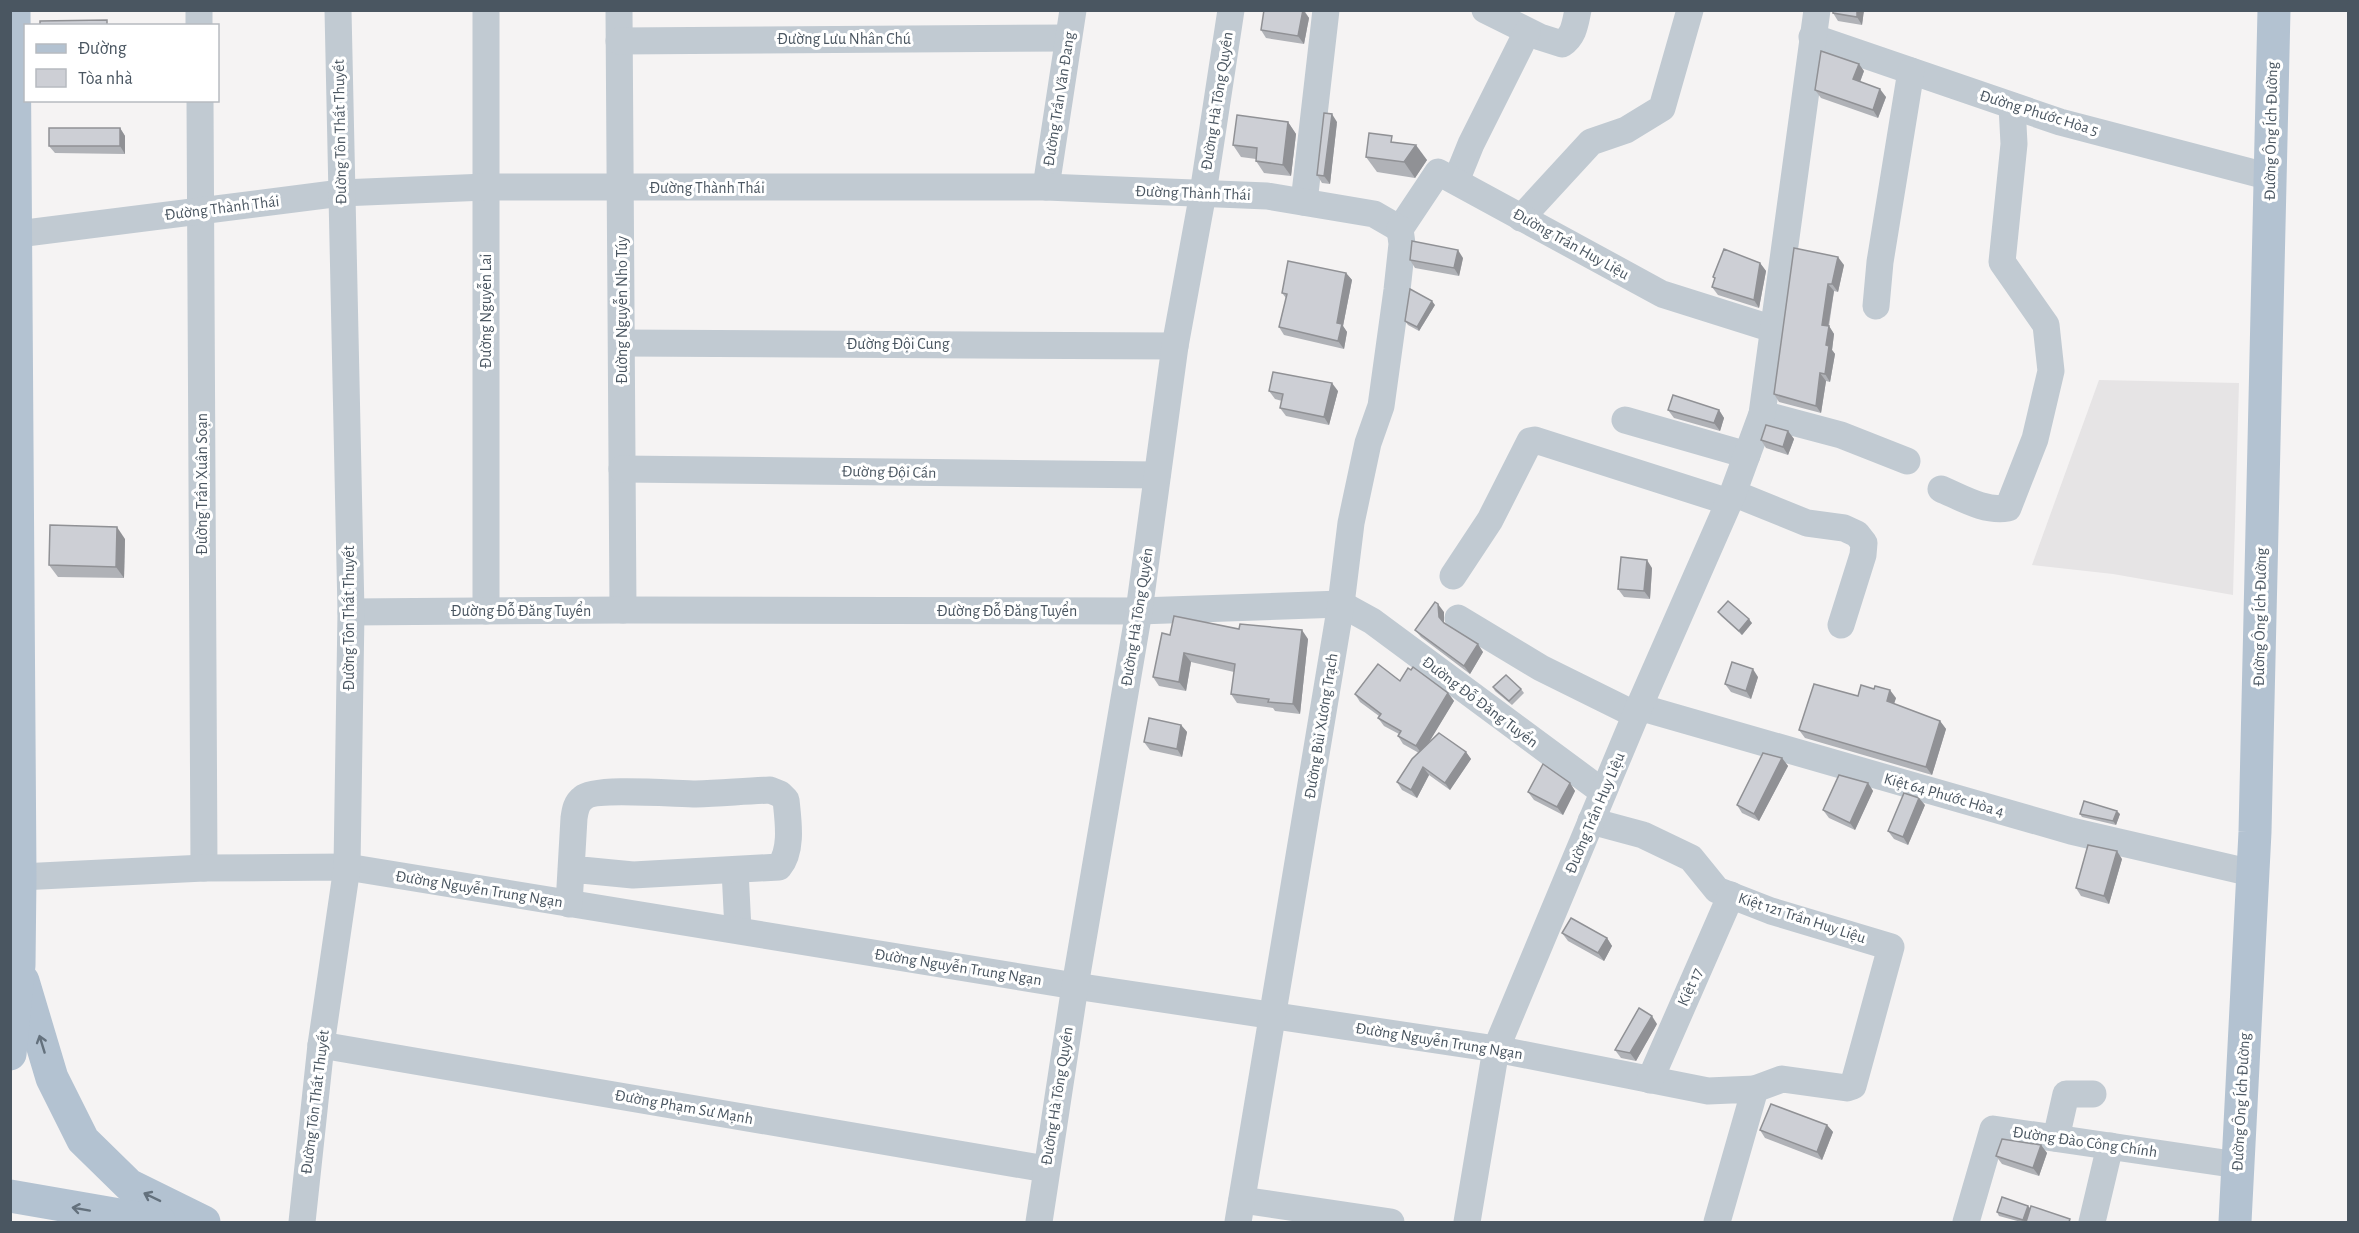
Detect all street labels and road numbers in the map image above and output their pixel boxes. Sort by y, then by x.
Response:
street label: Đường Trần Văn Đang [1040,30,1078,167]
street label: Đường Lưu Nhân Chú [777,31,911,47]
street label: Đường Hà Tông Quyền [1198,31,1237,172]
street label: Đường Tôn Thất Thuyết [331,59,350,205]
street label: Đường Ông Ích Đường [2260,61,2280,201]
street label: Đường Phước Hòa 5 [1978,87,2100,139]
street label: Đường Thành Thái [649,180,765,196]
street label: Đường Thành Thái [1135,183,1251,203]
street label: Đường Thành Thái [164,193,280,223]
street label: Đường Trần Huy Liệu [1510,205,1632,283]
street label: Đường Nguyễn Nho Túy [612,236,631,384]
street label: Đường Nguyễn Lai [476,254,495,368]
street label: Đường Đội Cung [846,336,950,352]
street label: Đường Trần Xuân Soạn [194,413,210,555]
street label: Đường Đội Cấn [842,463,936,481]
street label: Đường Tôn Thất Thuyết [341,545,358,691]
street label: Đường Hà Tông Quyền [1118,547,1157,688]
street label: Đường Ông Ích Đường [2249,547,2269,687]
street label: Đường Đỗ Đăng Tuyển [451,601,591,620]
street label: Đường Đỗ Đăng Tuyển [937,601,1077,620]
street label: Đường Bùi Xương Trạch [1302,652,1340,800]
street label: Đường Đỗ Đăng Tuyển [1418,652,1542,751]
street label: Đường Trần Huy Liệu [1562,750,1629,876]
street label: Kiệt 64 Phước Hòa 4 [1882,770,2006,820]
street label: Đường Nguyễn Trung Ngạn [394,866,564,911]
street label: Kiệt 121 Trần Huy Liệu [1736,890,1868,947]
street label: Đường Nguyễn Trung Ngạn [873,944,1043,989]
street label: Kiệt 17 [1675,965,1706,1008]
street label: Đường Nguyễn Trung Ngạn [1354,1018,1524,1063]
street label: Đường Hà Tông Quyền [1038,1026,1077,1167]
street label: Đường Tôn Thất Thuyết [298,1029,333,1175]
street label: Đường Ông Ích Đường [2227,1032,2253,1172]
street label: Đường Phạm Sư Mạnh [614,1087,754,1127]
street label: Đường Đào Công Chính [2012,1124,2158,1160]

